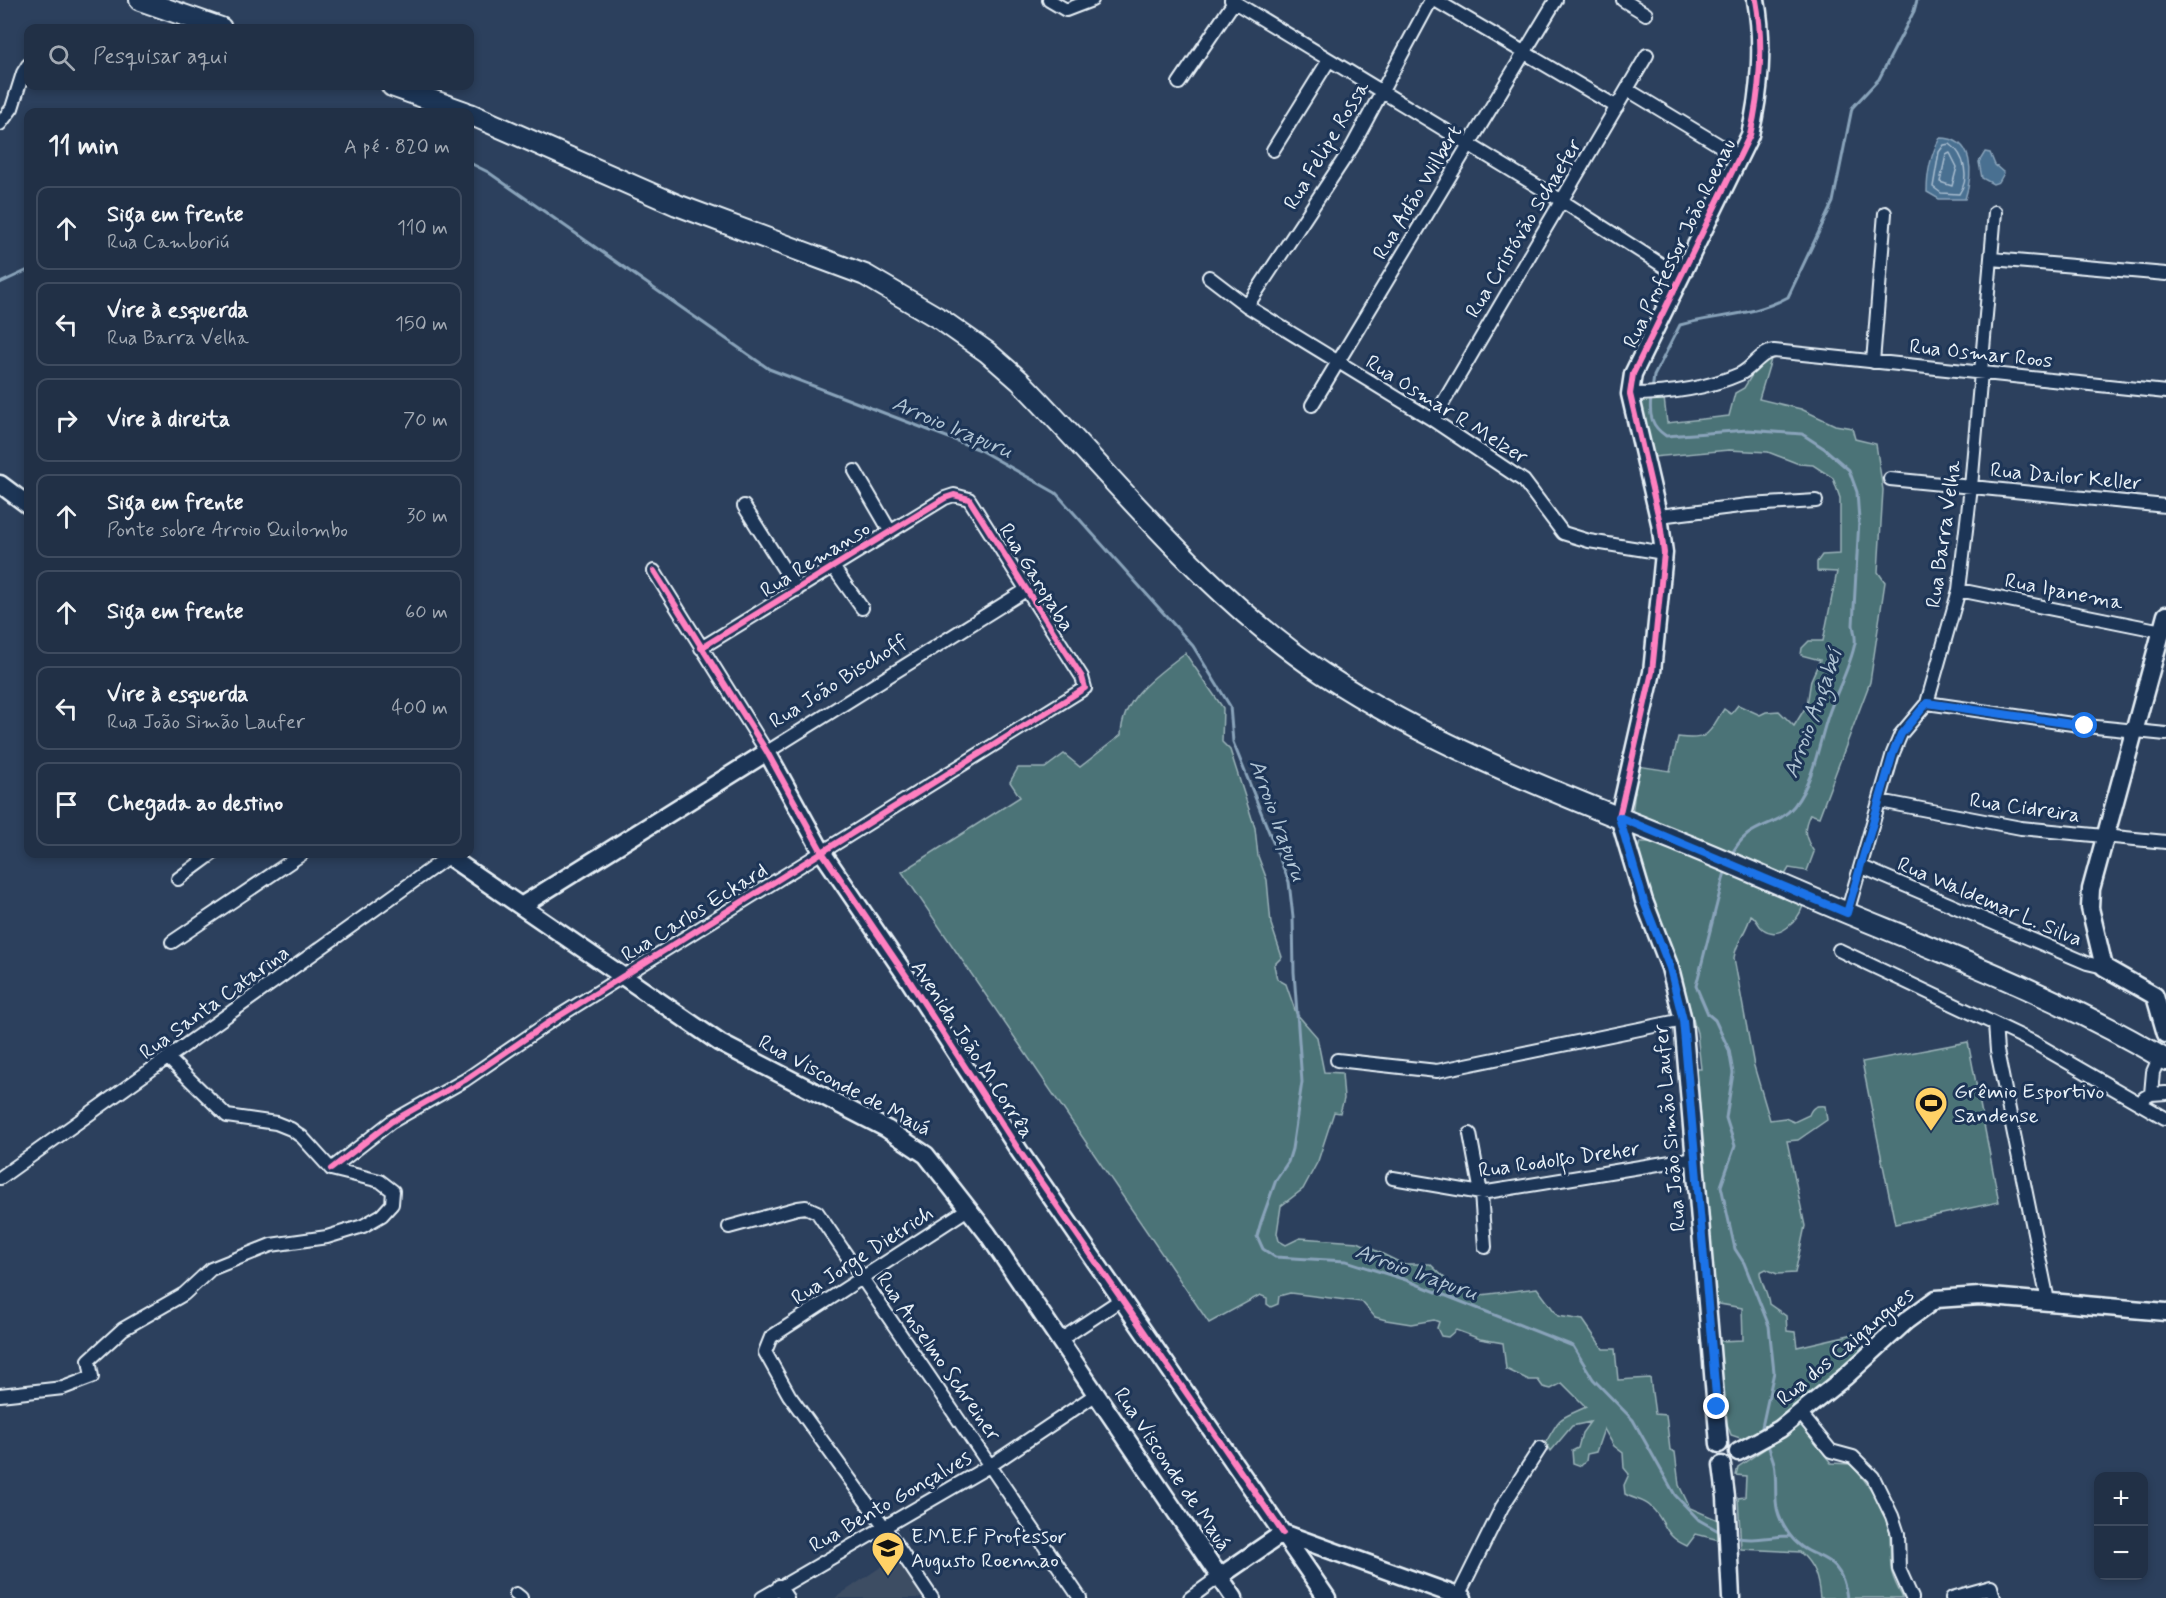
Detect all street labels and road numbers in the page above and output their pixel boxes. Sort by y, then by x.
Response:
street label: Rua Felipe Rossa [1277,75,1377,215]
street label: Rua Adão Wilbert [1367,120,1469,265]
street label: Rua Cristóvão Schaefer [1459,133,1589,323]
street label: Rua Professor João Roenau [1617,134,1743,353]
street label: Rua Osmar Roos [1908,333,2054,375]
street label: Rua Osmar R Melzer [1360,349,1533,471]
street label: Rua Dailor Keller [1989,456,2143,498]
street label: Rua Barra Velha [1920,458,1968,610]
street label: Rua Remanso [755,515,876,605]
street label: Rua Garopaba [992,518,1081,637]
street label: Rua Ipanema [2002,567,2126,617]
street label: Rua João Bischoff [764,628,913,736]
street label: Rua Cidreira [1968,786,2082,830]
street label: Rua Waldemar L. Silva [1893,850,2086,954]
street label: Rua Carlos Eckard [616,857,773,969]
street label: Rua Santa Catarina [134,939,295,1067]
street label: Avenida João M Corrêa [904,955,1040,1144]
street label: Rua João Simão Laufer [1647,1023,1693,1233]
street label: Rua Visconde de Mauá [753,1028,936,1143]
street label: Rua Rodolfo Dreher [1476,1135,1642,1187]
street label: Rua Jorge Dietrich [786,1199,939,1313]
street label: Rua Anselmo Schreiner [869,1266,1007,1447]
street label: Rua dos Caigangues [1771,1281,1921,1413]
street label: Rua Visconde de Mauá [1107,1382,1237,1557]
street label: Rua Bento Gonçalves [804,1444,977,1560]

